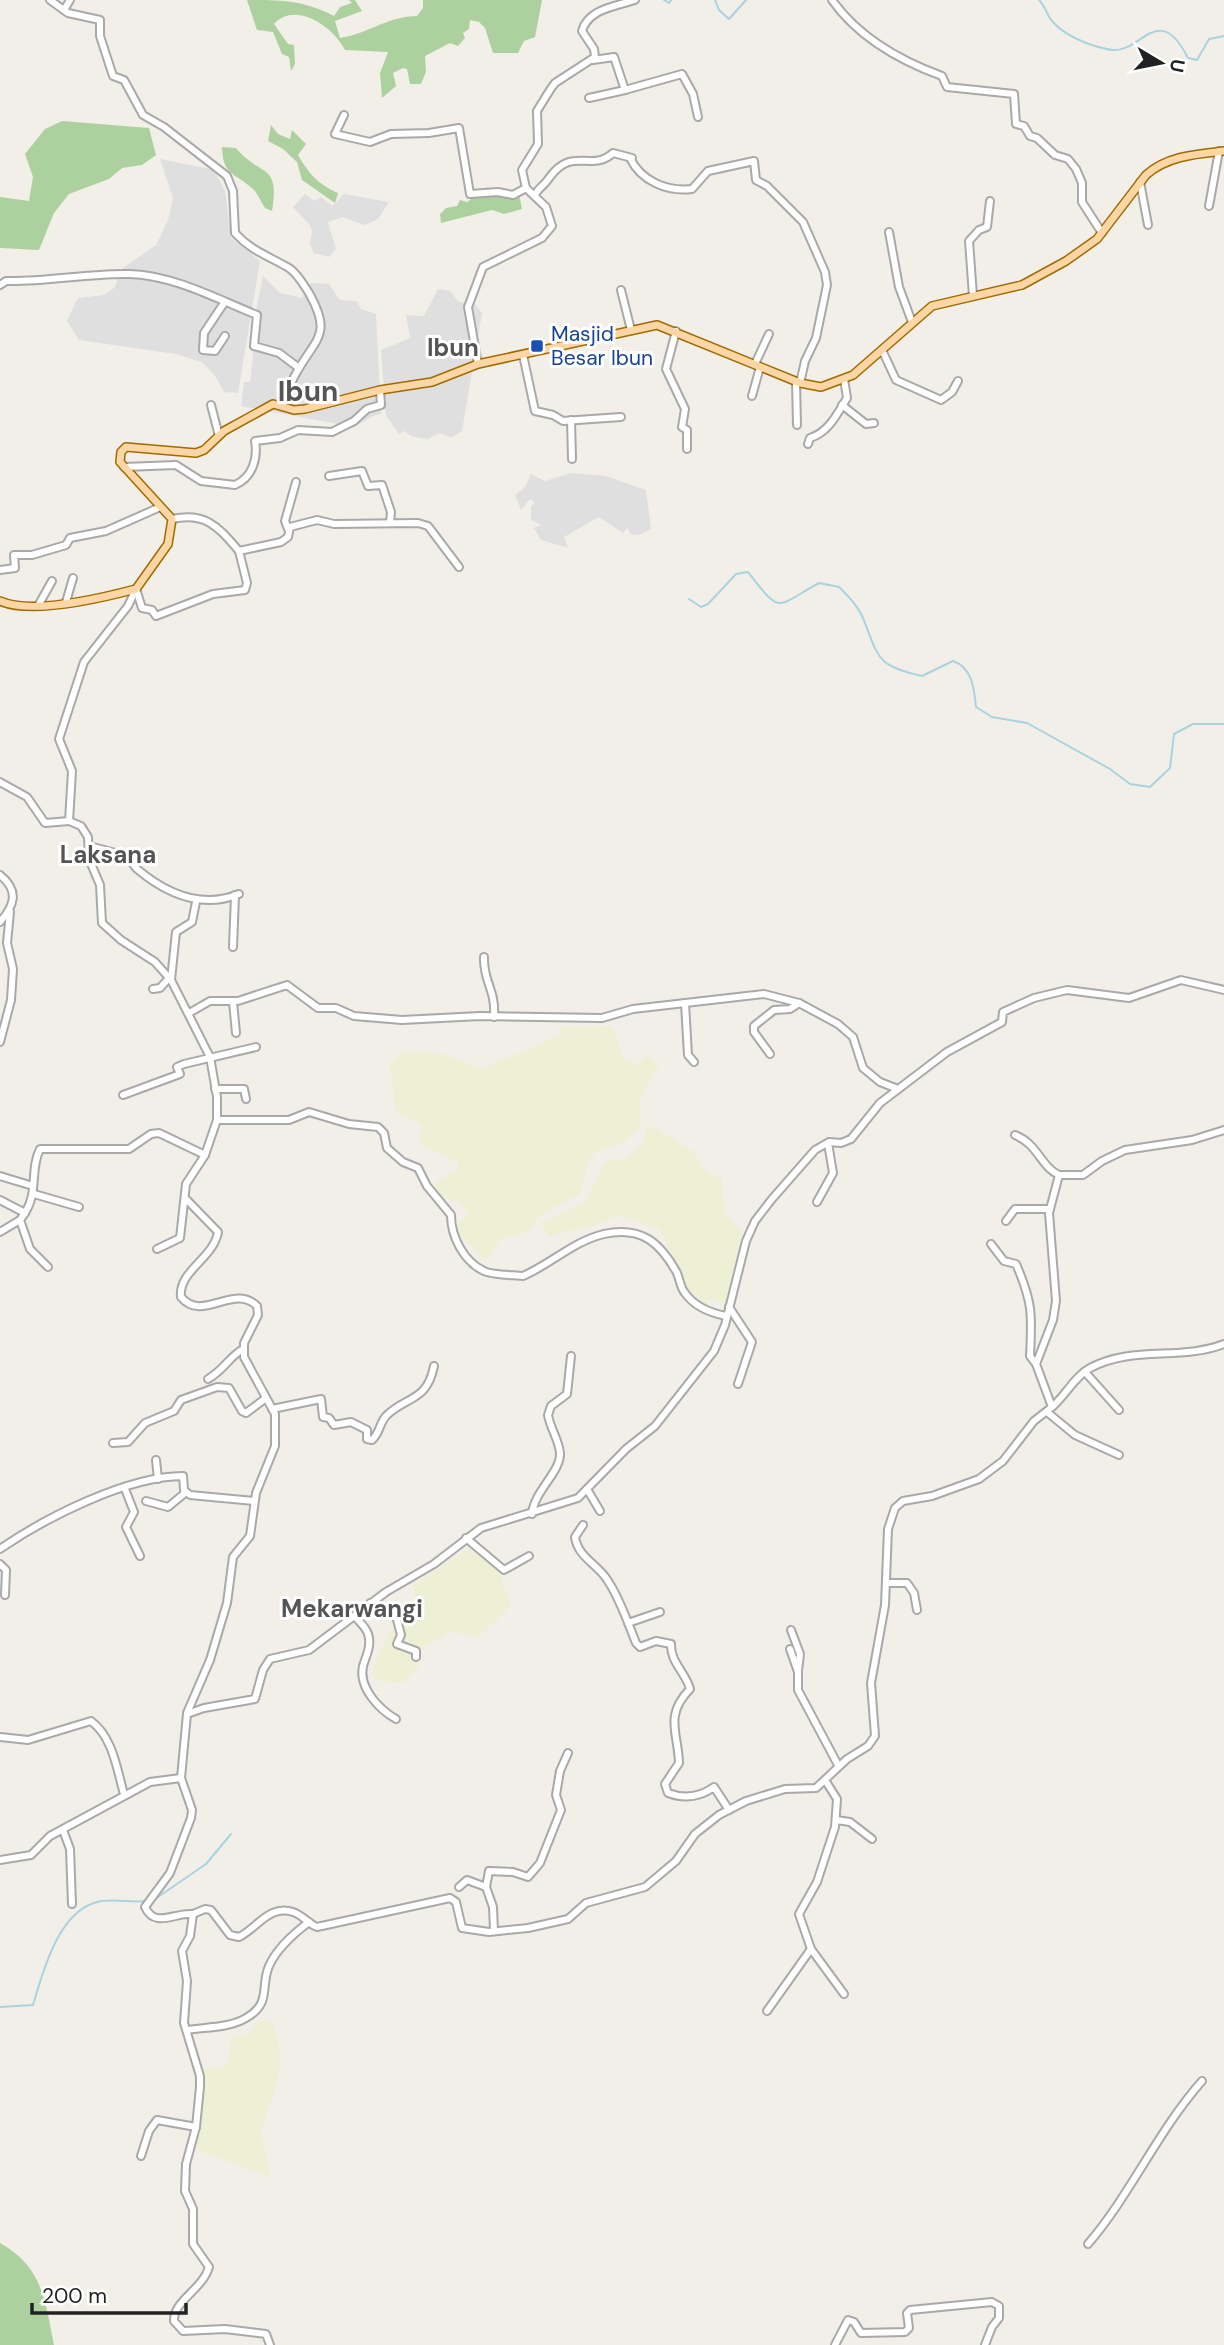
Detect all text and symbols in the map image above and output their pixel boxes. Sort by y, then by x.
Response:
north arrow [1126,28,1196,98]
text: U [1164,57,1191,74]
place label: Masjid Besar Ibun [551,320,653,372]
district label: Ibun [427,332,479,363]
marker: Masjid Besar Ibun [529,338,545,354]
district label: Ibun [278,373,338,410]
district label: Laksana [60,839,156,870]
district label: Mekarwangi [281,1593,423,1624]
scale bar [32,2272,186,2316]
text: 200 m [42,2282,107,2310]

